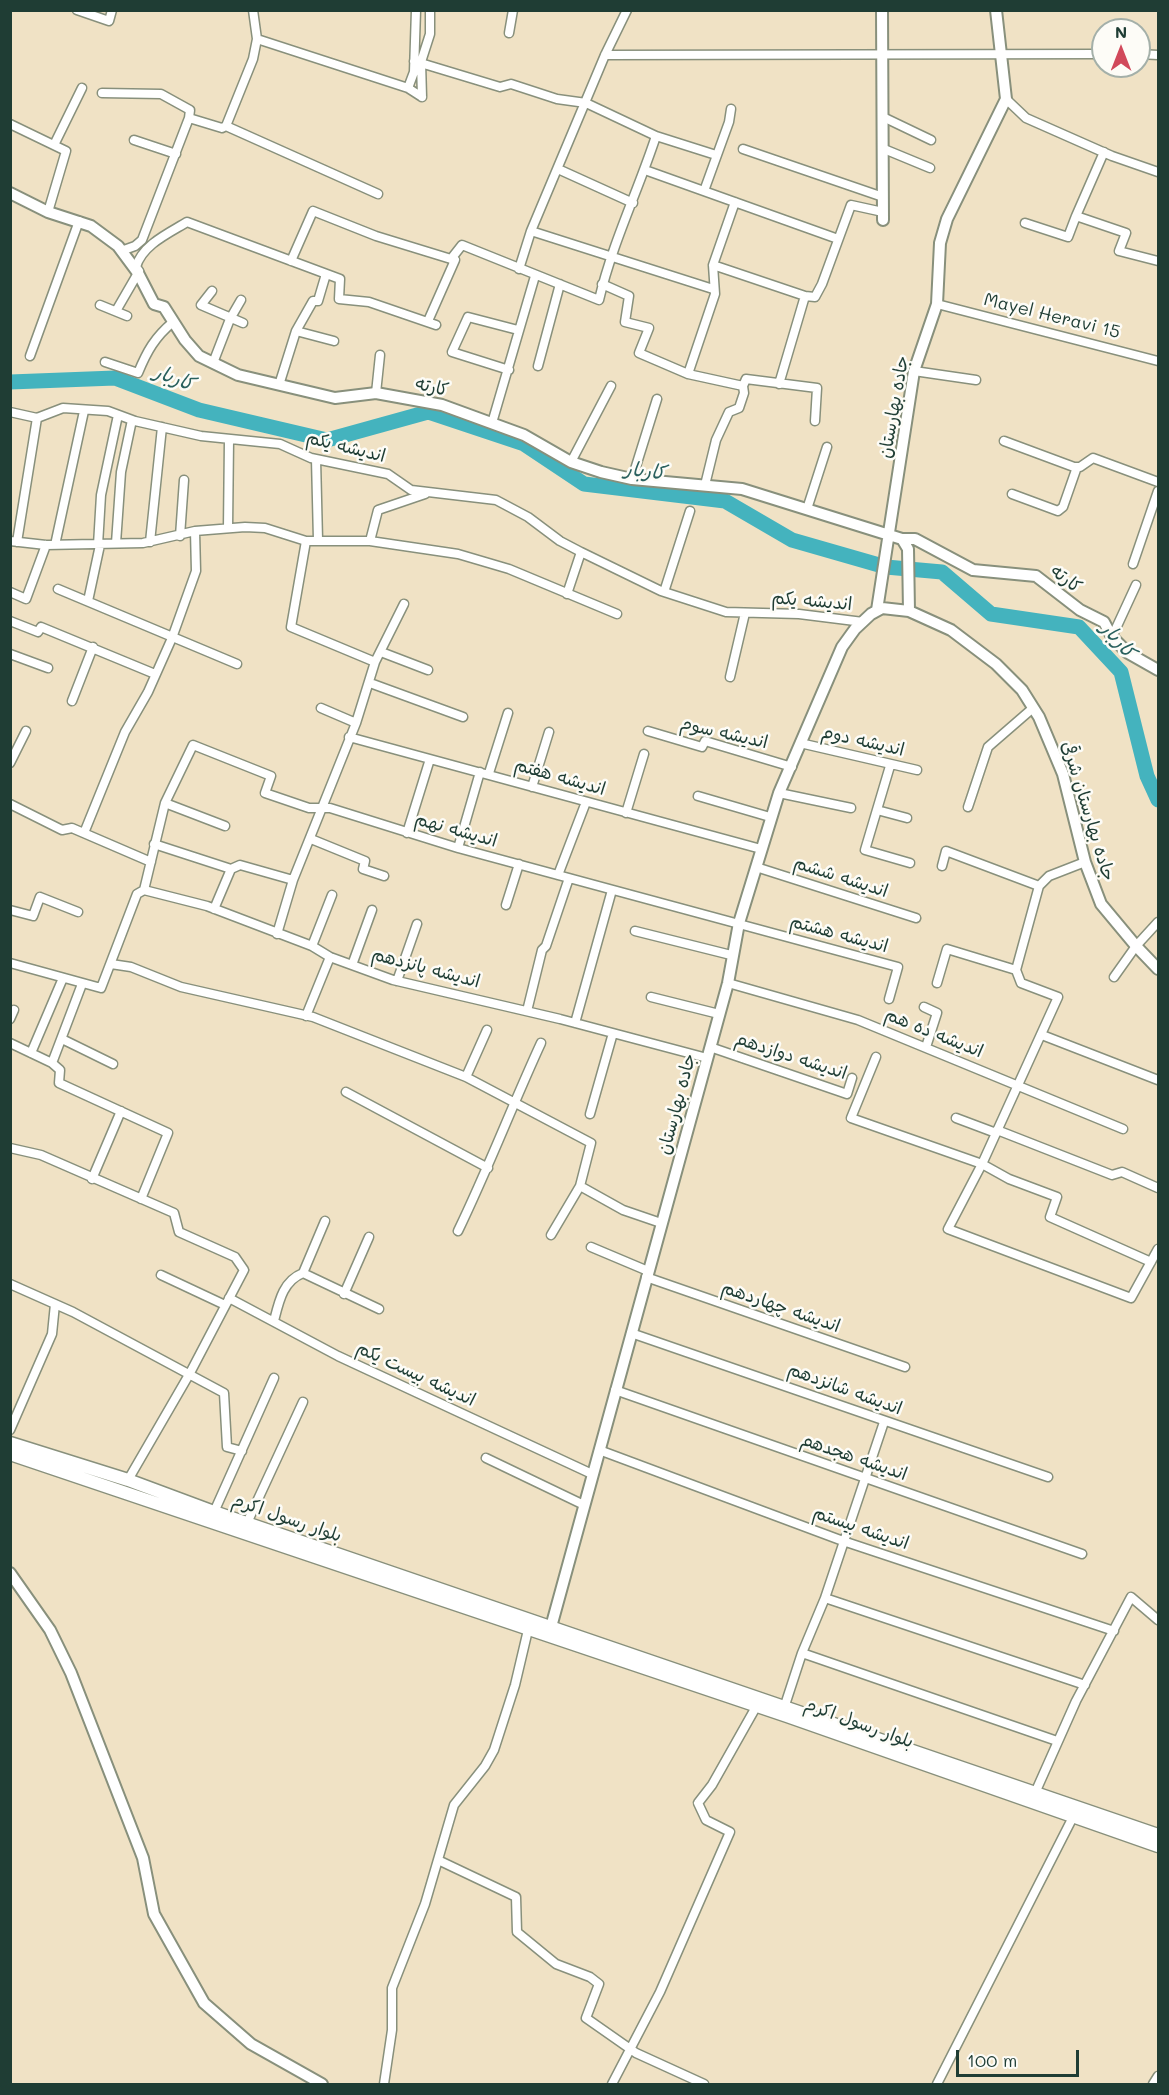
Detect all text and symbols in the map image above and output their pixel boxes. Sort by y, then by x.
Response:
north arrow [1091,18,1151,78]
text: N [1115,21,1127,42]
street label: Mayel Heravi 15 [981,289,1123,343]
street label: جاده بهارستان [874,354,914,460]
water label: کاربار [151,359,197,397]
street label: کارته [413,373,451,401]
street label: اندیشه یکم [304,427,388,467]
water label: کاربار [623,457,667,485]
street label: کارته [1046,560,1086,598]
street label: اندیشه یکم [771,587,853,615]
water label: کاربار [1096,617,1140,663]
street label: اندیشه سوم [678,712,770,754]
street label: اندیشه دوم [819,721,907,761]
street label: جاده بهارستان شرقی [1056,738,1120,884]
street label: اندیشه هفتم [512,754,608,800]
street label: اندیشه نهم [412,808,500,852]
street label: اندیشه ششم [791,852,891,902]
street label: اندیشه هشتم [788,911,890,957]
street label: اندیشه پانزدهم [369,943,483,993]
street label: اندیشه ده هم [882,1003,986,1063]
street label: اندیشه دوازدهم [732,1028,850,1084]
street label: جاده بهارستان [653,1051,701,1157]
street label: اندیشه چهاردهم [719,1277,843,1337]
street label: اندیشه بیست یکم [353,1337,479,1411]
street label: اندیشه شانزدهم [785,1358,905,1420]
street label: اندیشه هجدهم [798,1429,910,1485]
street label: بلوار رسول اکرم [229,1489,345,1547]
street label: اندیشه بیستم [810,1502,912,1554]
street label: بلوار رسول اکرم [802,1693,916,1753]
scale bar [959,2038,1082,2076]
text: 100 m [967,2048,1017,2072]

